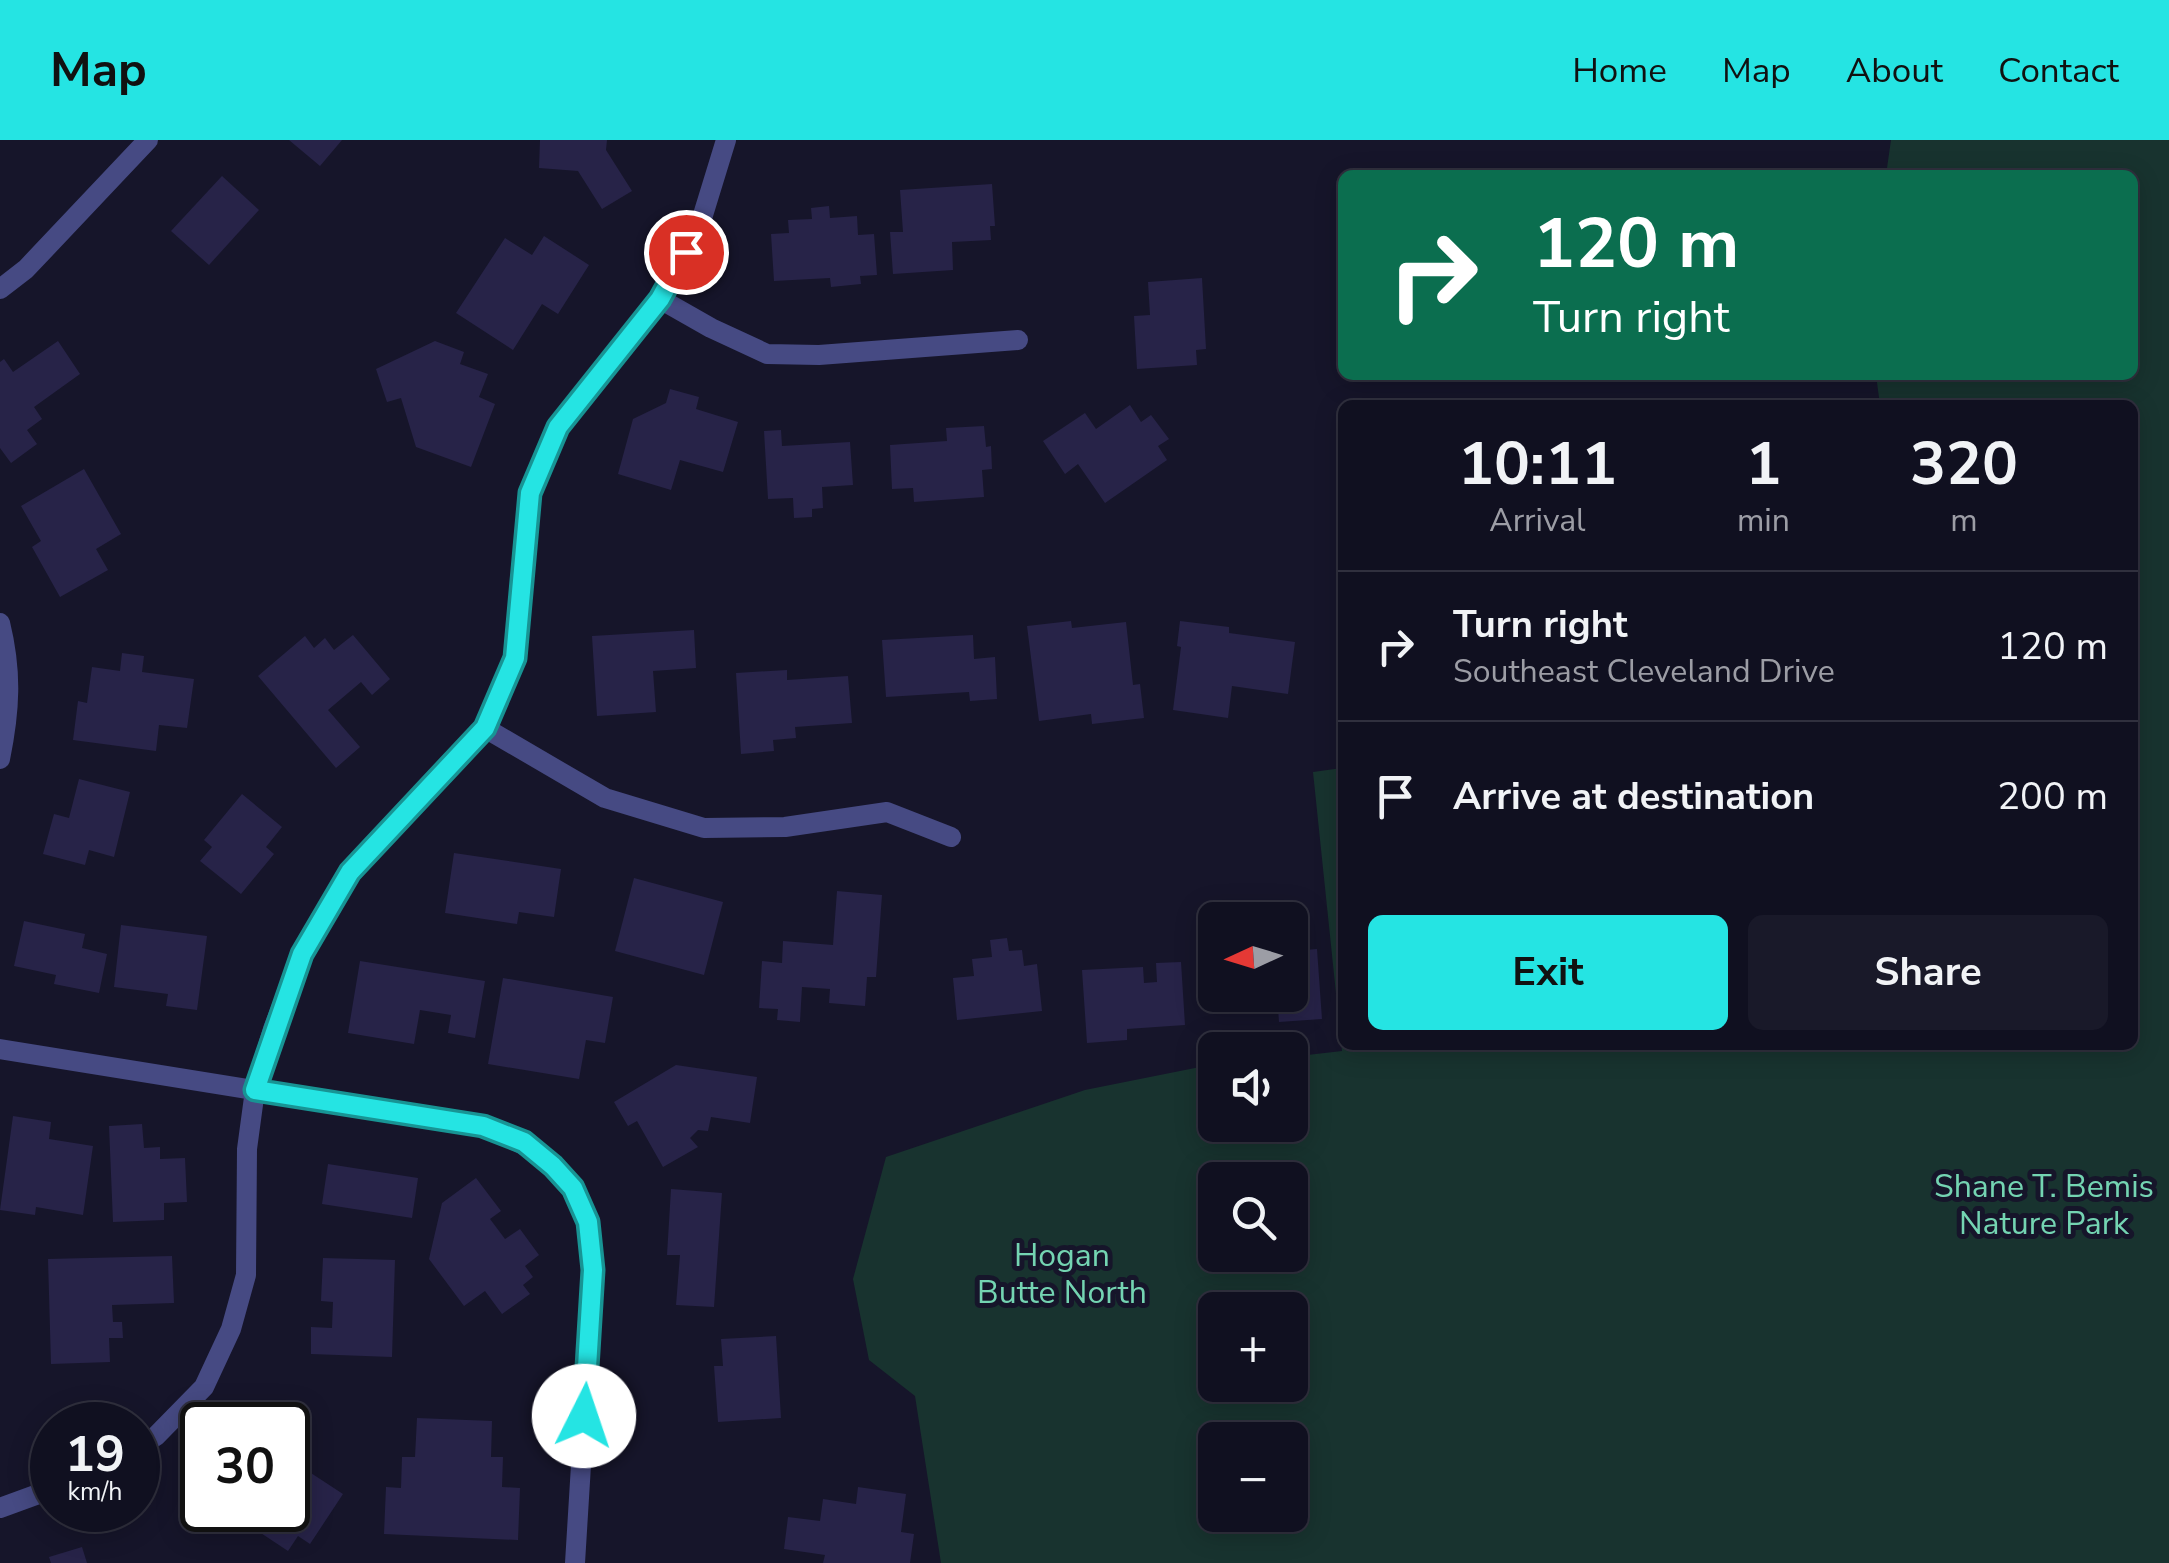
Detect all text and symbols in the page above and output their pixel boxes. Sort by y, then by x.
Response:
text: Map [50,37,147,103]
text: Home [1572,47,1667,94]
text: Map [1722,47,1791,94]
text: About [1846,47,1943,94]
text: Contact [1998,47,2119,94]
text: 120 m [1533,196,1739,292]
pin [644,210,729,295]
icon: right [1368,210,1498,340]
icon: arrive [659,225,714,280]
text: Turn right [1533,287,1730,348]
text: 10:11 [1458,423,1617,505]
text: 1 [1745,423,1781,505]
text: 320 [1910,423,2018,505]
text: Arrival [1489,499,1586,542]
text: min [1737,499,1790,542]
text: m [1950,499,1978,542]
text: Turn right [1453,599,1628,650]
icon: right [1368,619,1423,674]
text: 120 m [1997,621,2108,672]
text: Southeast Cleveland Drive [1453,650,1835,693]
icon: arrive [1368,769,1423,824]
text: Arrive at destination [1453,771,1814,822]
text: 200 m [1997,771,2108,822]
north arrow [1198,902,1308,1012]
map controls [1198,902,1308,1532]
button: Exit [1368,915,1728,1030]
button: Share [1748,915,2108,1030]
button: sound [1198,1032,1308,1142]
button: search [1198,1162,1308,1272]
park label: Shane T. Bemis Nature Park [1934,1165,2154,1245]
park label: Hogan Butte North [977,1234,1147,1314]
button: + [1198,1292,1308,1402]
position arrow [532,1364,636,1468]
speed limit sign: 30 [180,1402,310,1532]
text: 19 [65,1420,125,1489]
button: − [1198,1422,1308,1532]
text: km/h [67,1475,123,1509]

